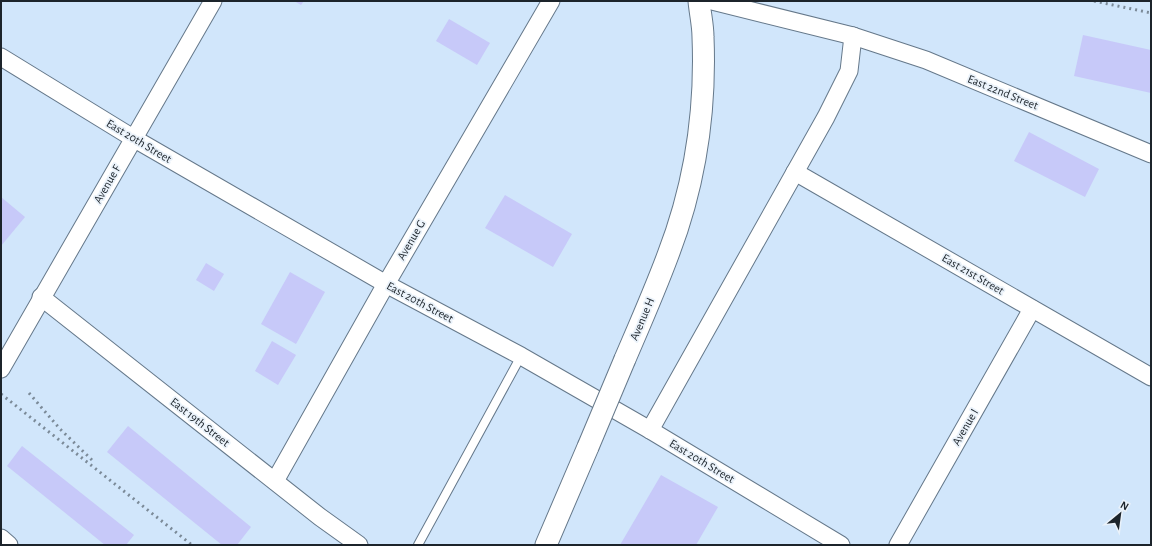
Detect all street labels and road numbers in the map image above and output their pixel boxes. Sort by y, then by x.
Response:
street label: East 22nd Street [966,72,1040,112]
street label: East 20th Street [104,117,174,165]
street label: Avenue F [91,162,123,205]
street label: Avenue G [395,218,427,262]
street label: East 21st Street [940,251,1006,297]
street label: East 20th Street [385,279,455,325]
street label: Avenue H [628,296,656,342]
street label: East 19th Street [168,395,232,449]
street label: Avenue I [950,407,980,447]
street label: East 20th Street [667,437,737,485]

